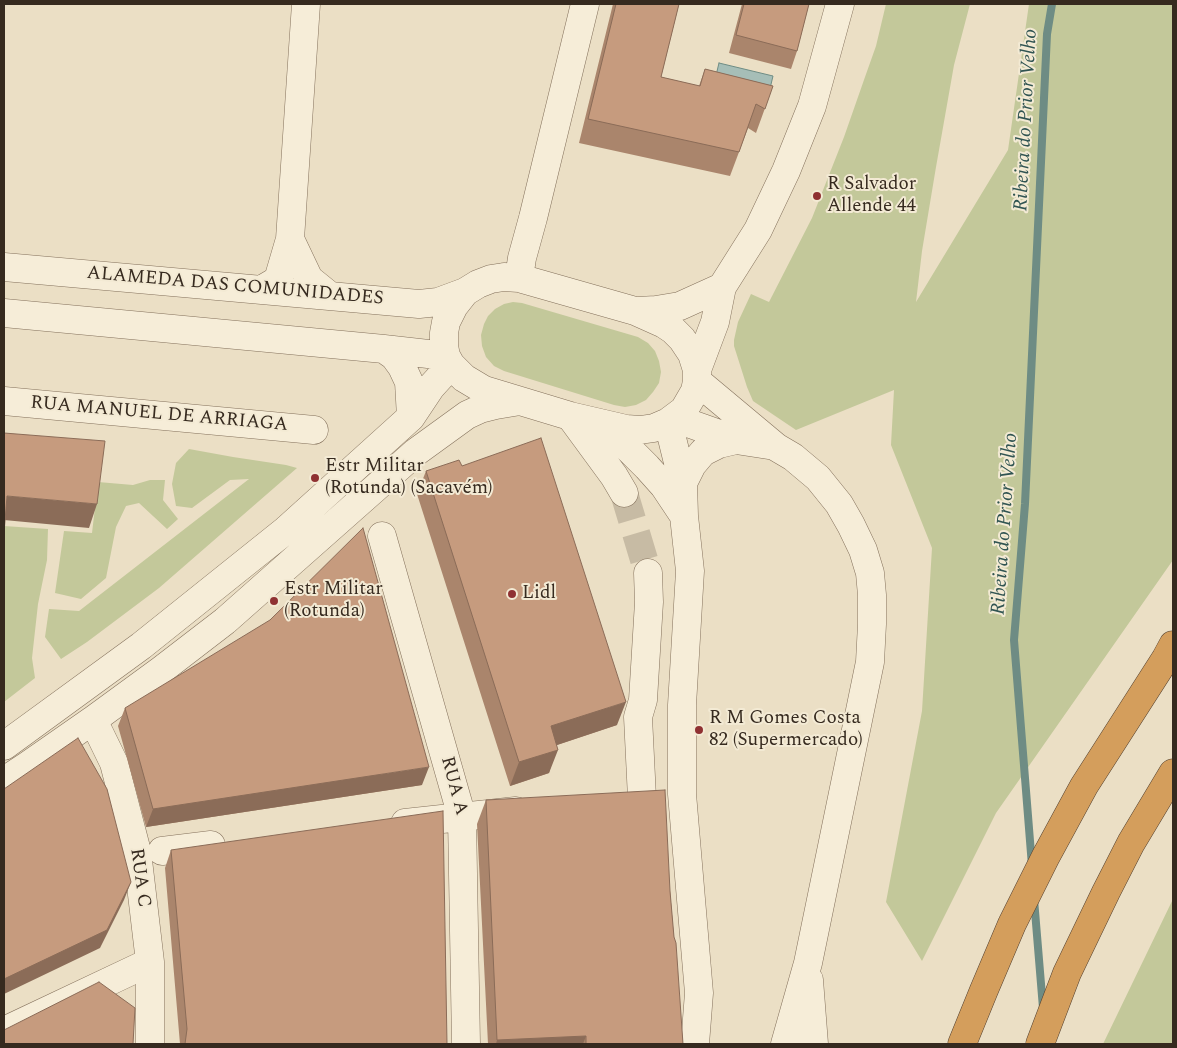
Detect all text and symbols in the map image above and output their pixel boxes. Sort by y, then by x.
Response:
water label: Ribeira do Prior Velho [1010,28,1044,212]
place label: R Salvador Allende 44 [827,174,916,218]
marker: R Salvador Allende 44 [811,190,823,202]
street label: ALAMEDA DAS COMUNIDADES [86,263,384,311]
street label: RUA MANUEL DE ARRIAGA [29,392,289,438]
water label: Ribeira do Prior Velho [988,432,1024,616]
place label: Estr Militar (Rotunda) (Sacavém) [325,456,493,500]
marker: Estr Militar (Rotunda) (Sacavém) [309,472,321,484]
place label: Estr Militar (Rotunda) [284,579,383,623]
place label: Lidl [522,583,556,605]
marker: Lidl [506,588,518,600]
marker: Estr Militar (Rotunda) [268,595,280,607]
place label: R M Gomes Costa 82 (Supermercado) [709,708,863,752]
marker: R M Gomes Costa 82 (Supermercado) [693,724,705,736]
street label: RUA A [434,754,472,818]
street label: RUA C [124,847,154,909]

